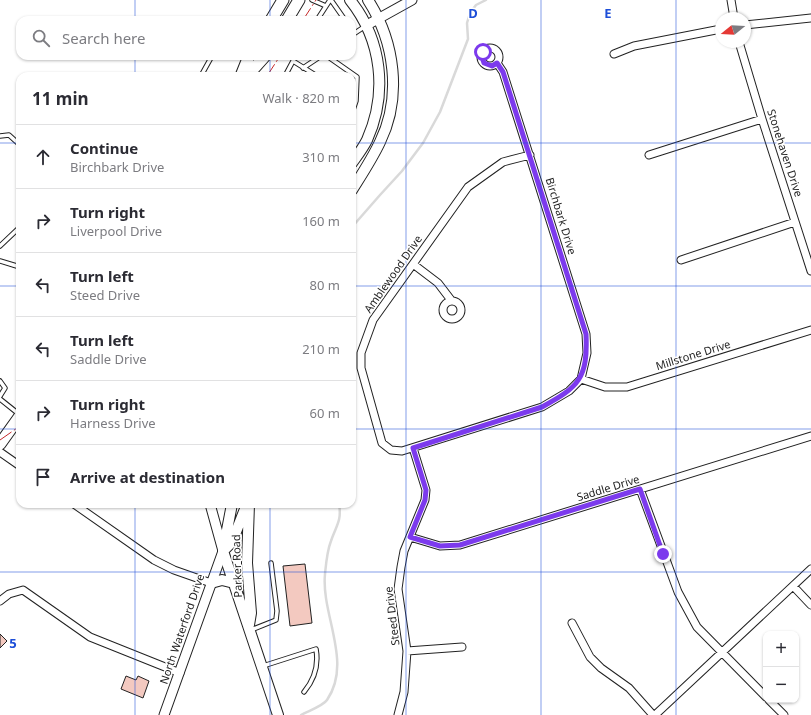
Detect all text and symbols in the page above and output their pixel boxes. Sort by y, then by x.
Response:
text: D [468,4,478,22]
text: E [604,4,612,22]
north arrow [715,12,751,48]
search box [16,16,356,60]
icon: search [30,27,52,49]
text: Search here [62,28,145,48]
route start [474,43,492,61]
text: 11 min [32,87,89,110]
text: Walk · 820 m [262,89,340,107]
street label: Stonehaven Drive [764,107,807,199]
text: Continue [70,138,138,158]
icon: ahead [32,146,54,168]
text: 310 m [302,148,340,166]
text: Birchbark Drive [70,158,164,176]
street label: Birchbark Drive [543,175,580,256]
text: Turn right [70,202,145,222]
icon: right [32,210,54,232]
text: 160 m [302,212,340,230]
text: Liverpool Drive [70,222,162,240]
street label: Amblewood Drive [360,232,425,316]
text: Turn left [70,266,134,286]
icon: left [32,274,54,296]
text: 80 m [310,276,340,294]
text: Steed Drive [70,286,140,304]
text: Turn left [70,330,134,350]
street label: Millstone Drive [654,336,732,373]
icon: left [32,338,54,360]
text: 210 m [302,340,340,358]
text: Saddle Drive [70,350,147,368]
text: Turn right [70,394,145,414]
icon: right [32,402,54,424]
text: 60 m [310,404,340,422]
text: Harness Drive [70,414,156,432]
icon: arrive [32,466,54,488]
text: Arrive at destination [70,467,225,487]
street label: Saddle Drive [575,471,641,504]
street label: Parker Road [228,534,245,598]
route end [654,545,672,563]
street label: North Waterford Drive [156,572,207,686]
street label: Steed Drive [380,586,403,646]
map controls [763,631,799,703]
button: + [763,631,799,667]
text: 5 [9,634,17,652]
button: − [763,667,799,703]

